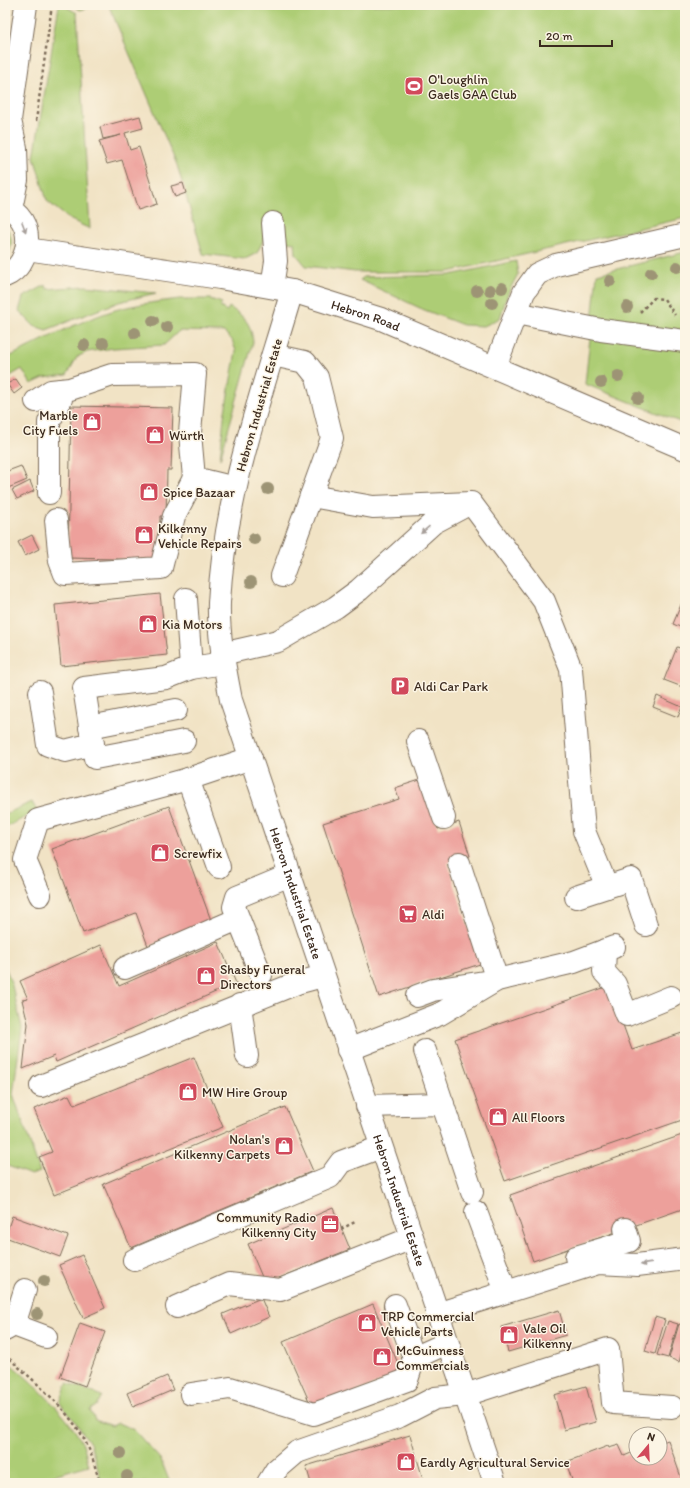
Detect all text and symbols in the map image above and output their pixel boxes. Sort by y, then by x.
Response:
scale bar [540,22,612,48]
text: 20 m [546,29,573,43]
place label: O'Loughlin Gaels GAA Club [428,72,517,102]
sports icon: O'Loughlin Gaels GAA Club [403,75,425,97]
one-way arrow [21,221,27,233]
street label: Hebron Road [329,296,403,334]
street label: Hebron Industrial Estate [233,337,285,473]
place label: Marble City Fuels [23,408,78,438]
shop icon: Marble City Fuels [81,411,103,433]
shop icon: Würth [144,424,166,446]
place label: Würth [169,428,204,443]
shop icon: Spice Bazaar [138,481,160,503]
place label: Spice Bazaar [163,485,236,500]
place label: Kilkenny Vehicle Repairs [158,521,242,551]
shop icon: Kilkenny Vehicle Repairs [133,524,155,546]
one-way arrow [420,525,430,534]
shop icon: Kia Motors [137,613,159,635]
place label: Kia Motors [162,617,222,632]
parking icon: Aldi Car Park [389,675,411,697]
place label: Aldi Car Park [414,679,488,694]
street label: Hebron Industrial Estate [267,825,325,961]
shop icon: Screwfix [149,842,171,864]
place label: Screwfix [174,846,223,861]
supermarket icon: Aldi [397,903,419,925]
place label: Aldi [422,907,444,922]
place label: Shasby Funeral Directors [220,962,306,992]
shop icon: Shasby Funeral Directors [195,965,217,987]
shop icon: MW Hire Group [177,1081,199,1103]
place label: MW Hire Group [202,1085,288,1100]
shop icon: All Floors [487,1106,509,1128]
place label: All Floors [512,1110,565,1125]
place label: Nolan's Kilkenny Carpets [174,1132,270,1162]
street label: Hebron Industrial Estate [370,1132,429,1268]
shop icon: Nolan's Kilkenny Carpets [273,1135,295,1157]
place label: Community Radio Kilkenny City [216,1210,316,1240]
office icon: Community Radio Kilkenny City [319,1213,341,1235]
one-way arrow [640,1261,652,1267]
place label: TRP Commercial Vehicle Parts [381,1309,475,1339]
shop icon: TRP Commercial Vehicle Parts [356,1312,378,1334]
place label: Vale Oil Kilkenny [523,1321,572,1351]
shop icon: Vale Oil Kilkenny [498,1324,520,1346]
place label: McGuinness Commercials [396,1343,470,1373]
shop icon: McGuinness Commercials [371,1346,393,1368]
north arrow [628,1426,668,1466]
text: N [645,1430,657,1444]
shop icon: Eardly Agricultural Service [395,1451,417,1473]
place label: Eardly Agricultural Service [420,1455,570,1470]

